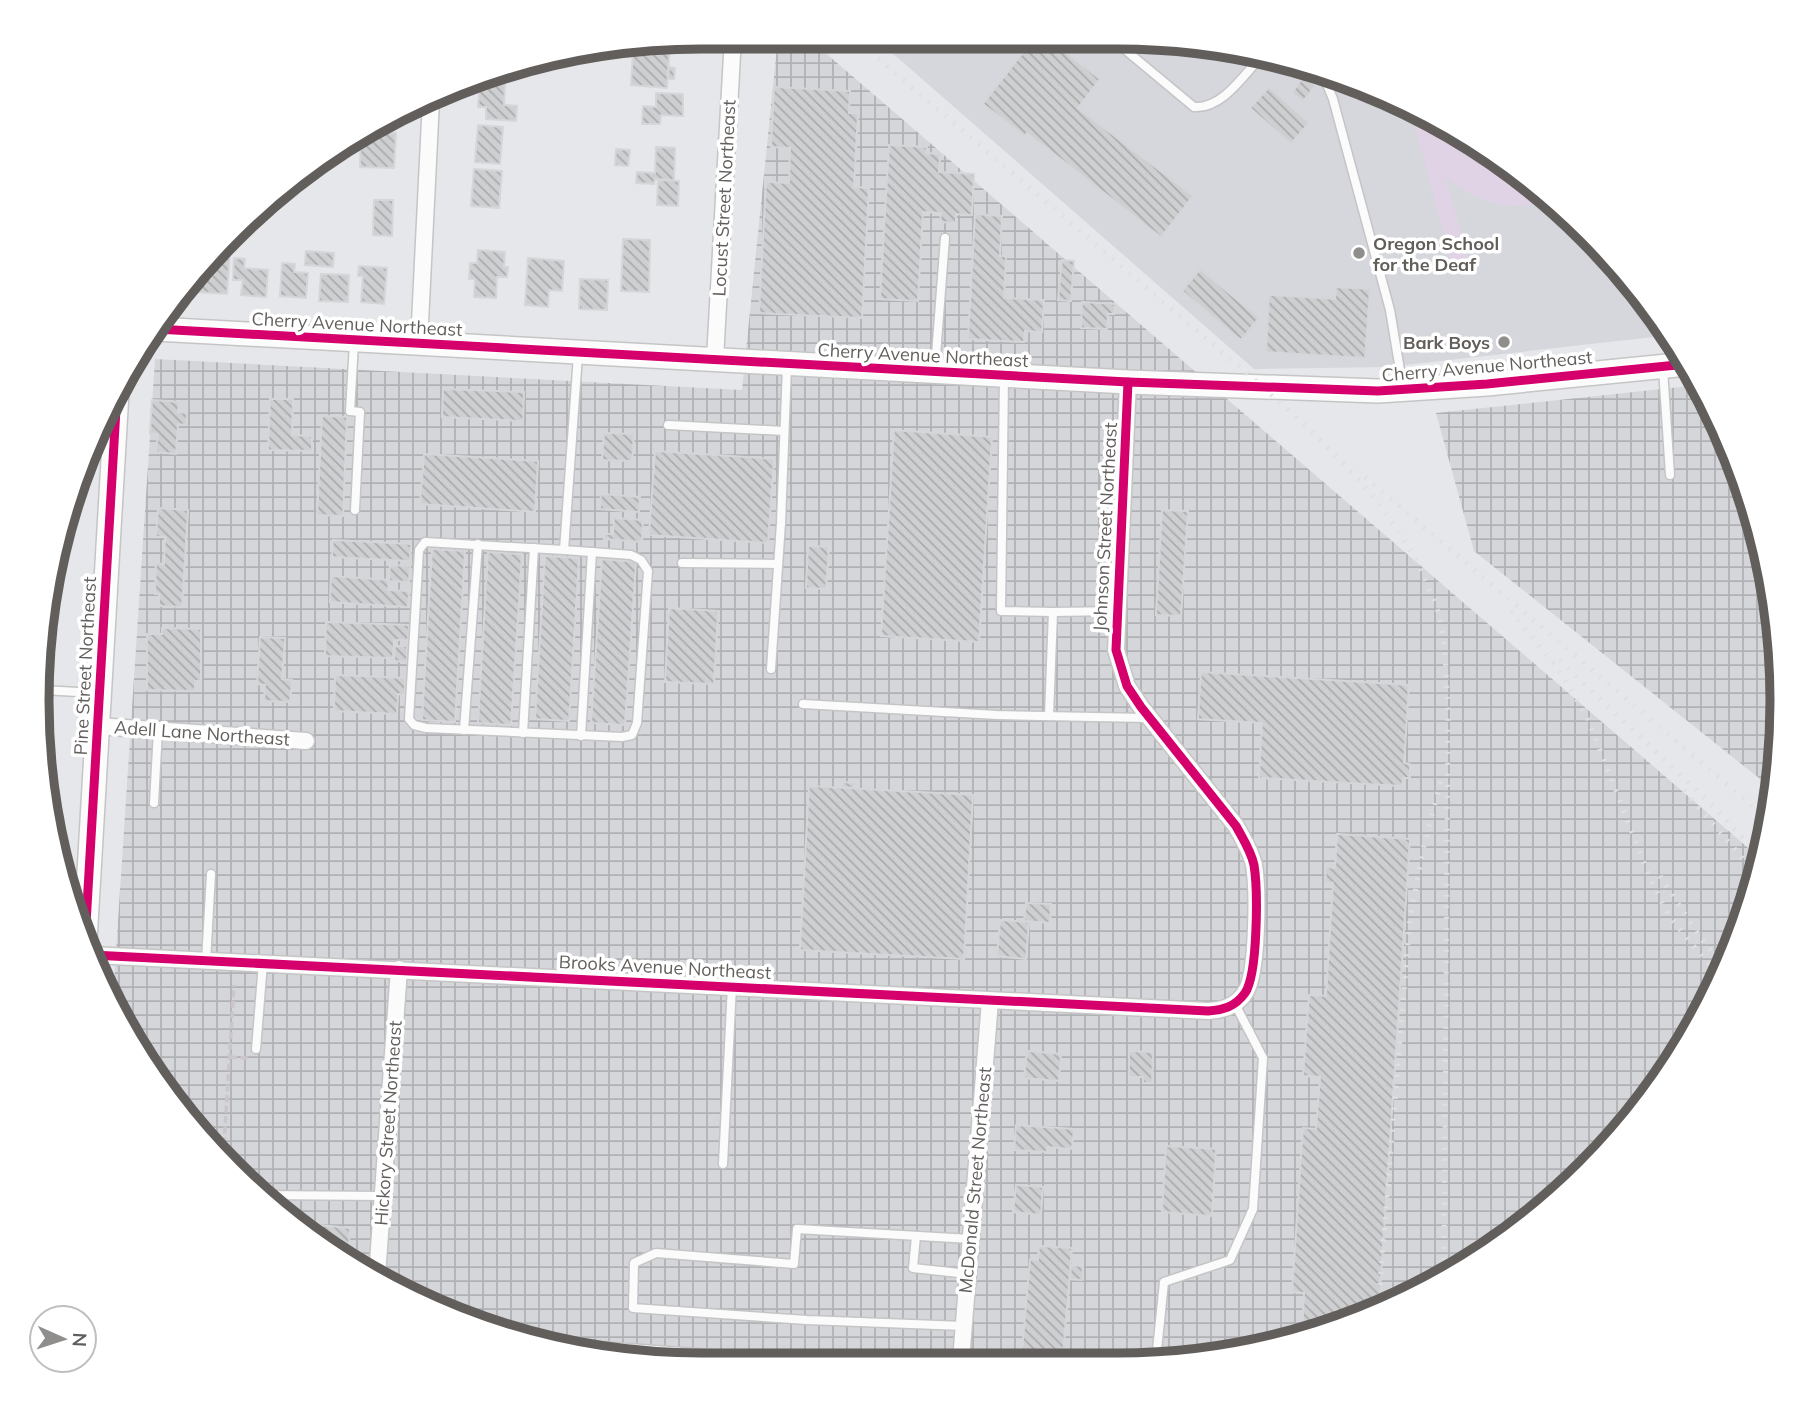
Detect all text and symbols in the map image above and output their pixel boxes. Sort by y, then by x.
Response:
street label: Locust Street Northeast [707,99,741,297]
place label: Oregon School for the Deaf [1373,232,1499,276]
marker: Oregon School for the Deaf [1351,245,1367,261]
street label: Cherry Avenue Northeast [251,307,463,341]
place label: Bark Boys [1403,331,1490,354]
marker: Bark Boys [1496,334,1512,350]
street label: Cherry Avenue Northeast [817,338,1029,372]
street label: Cherry Avenue Northeast [1381,345,1593,387]
street label: Johnson Street Northeast [1088,422,1122,632]
street label: Pine Street Northeast [69,576,101,756]
street label: Adell Lane Northeast [113,715,291,751]
street label: Brooks Avenue Northeast [558,950,772,984]
street label: Hickory Street Northeast [369,1020,407,1226]
street label: McDonald Street Northeast [954,1066,996,1294]
north arrow [28,1304,98,1374]
text: N [68,1332,92,1348]

